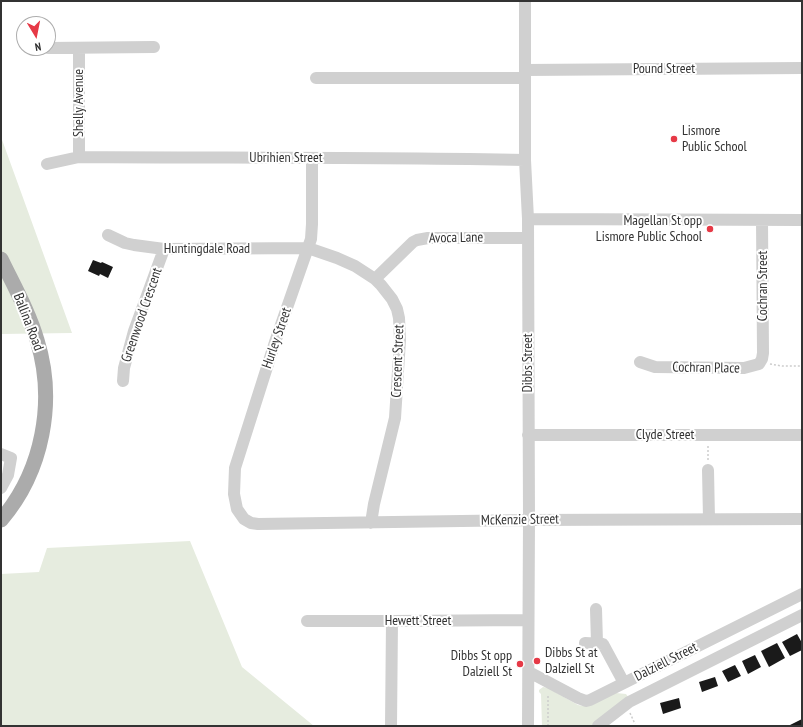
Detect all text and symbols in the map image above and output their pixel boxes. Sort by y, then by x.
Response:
north arrow [16,16,56,56]
text: N [34,39,42,54]
street label: Pound Street [633,61,695,77]
street label: Shelly Avenue [71,69,87,137]
place label: Lismore Public School [682,123,747,156]
marker: Lismore Public School [669,134,679,144]
street label: Ubrihien Street [249,150,323,166]
place label: Magellan St opp Lismore Public School [596,213,702,246]
marker: Magellan St opp Lismore Public School [705,224,715,234]
street label: Avoca Lane [429,229,483,247]
street label: Huntingdale Road [164,241,250,257]
street label: Cochran Street [755,251,771,321]
street label: Greenwood Crescent [118,266,166,364]
street label: Ballina Road [9,291,47,353]
street label: Hurley Street [259,305,295,371]
street label: Crescent Street [388,324,408,398]
street label: Dibbs Street [520,333,536,393]
street label: Cochran Place [672,359,740,377]
street label: Clyde Street [636,427,694,443]
street label: McKenzie Street [481,511,559,529]
street label: Hewett Street [385,613,451,629]
street label: Dalziell Street [632,639,700,685]
place label: Dibbs St at Dalziell St [545,645,597,678]
place label: Dibbs St opp Dalziell St [451,648,512,680]
marker: Dibbs St at Dalziell St [532,656,542,666]
marker: Dibbs St opp Dalziell St [515,659,525,669]

